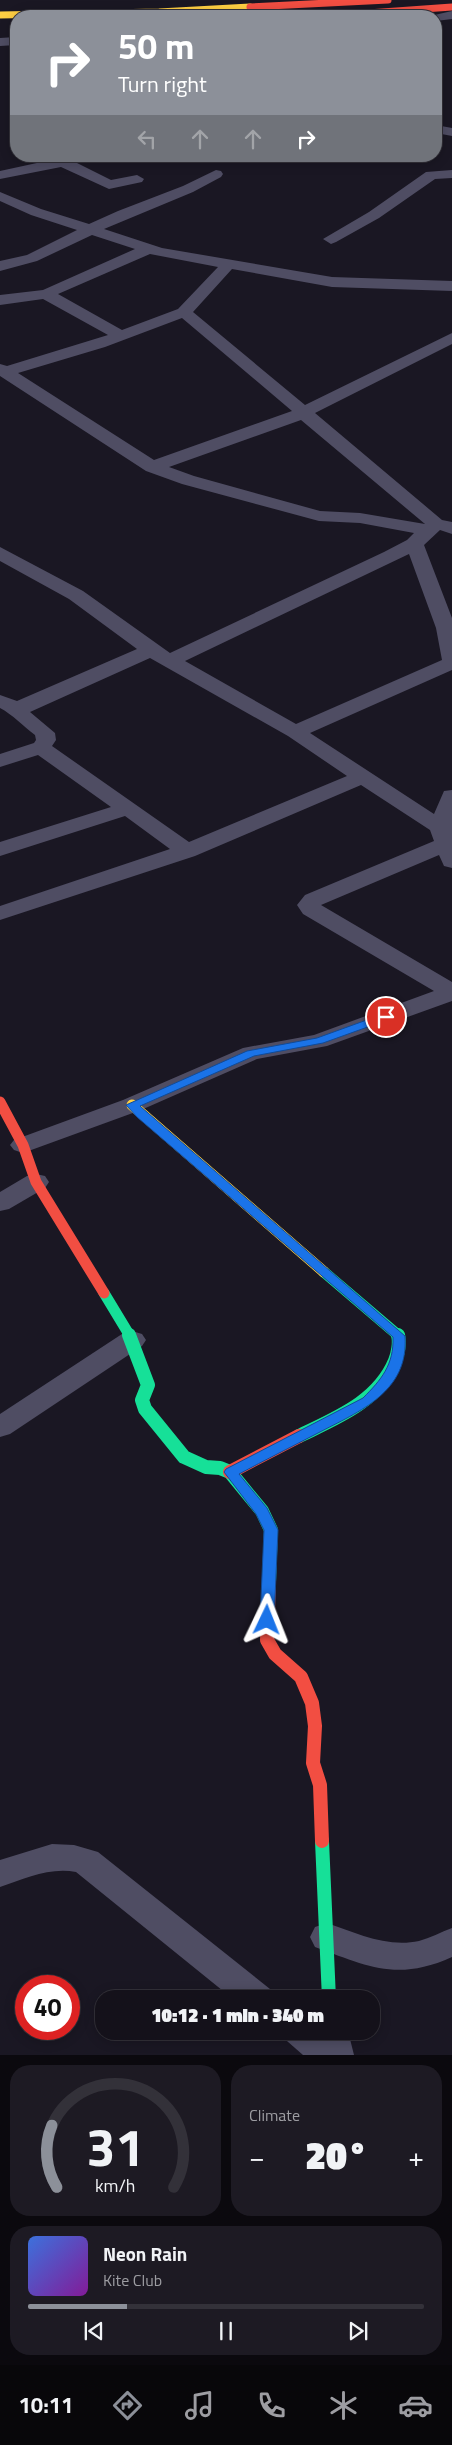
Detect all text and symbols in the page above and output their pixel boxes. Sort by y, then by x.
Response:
text: 50 m [118,19,194,73]
icon: right [35,30,100,95]
text: Turn right [118,67,207,101]
icon: left [133,125,161,153]
icon: ahead [186,125,214,153]
icon: ahead [239,125,267,153]
icon: right [292,125,320,153]
pin [365,996,407,1038]
icon: arrive [372,1003,400,1031]
position arrow [240,1593,292,1645]
speed limit sign: 40 [15,1975,80,2040]
text: 10:12 · 1 min · 340 m [151,2000,324,2029]
text: Climate [249,2103,300,2127]
text: 31 [86,2107,145,2186]
text: 20° [305,2126,368,2184]
text: − [249,2135,265,2178]
text: + [408,2135,424,2178]
text: km/h [95,2172,136,2199]
text: Neon Rain [103,2239,187,2268]
text: Kite Club [103,2268,162,2292]
icon: previous [80,2317,108,2345]
icon: pause [212,2317,240,2345]
icon: next [344,2317,372,2345]
text: 10:11 [19,2388,73,2422]
icon: directions [110,2388,145,2423]
icon: music [182,2388,217,2423]
icon: phone [254,2388,289,2423]
icon: climate [326,2388,361,2423]
icon: car [398,2388,433,2423]

